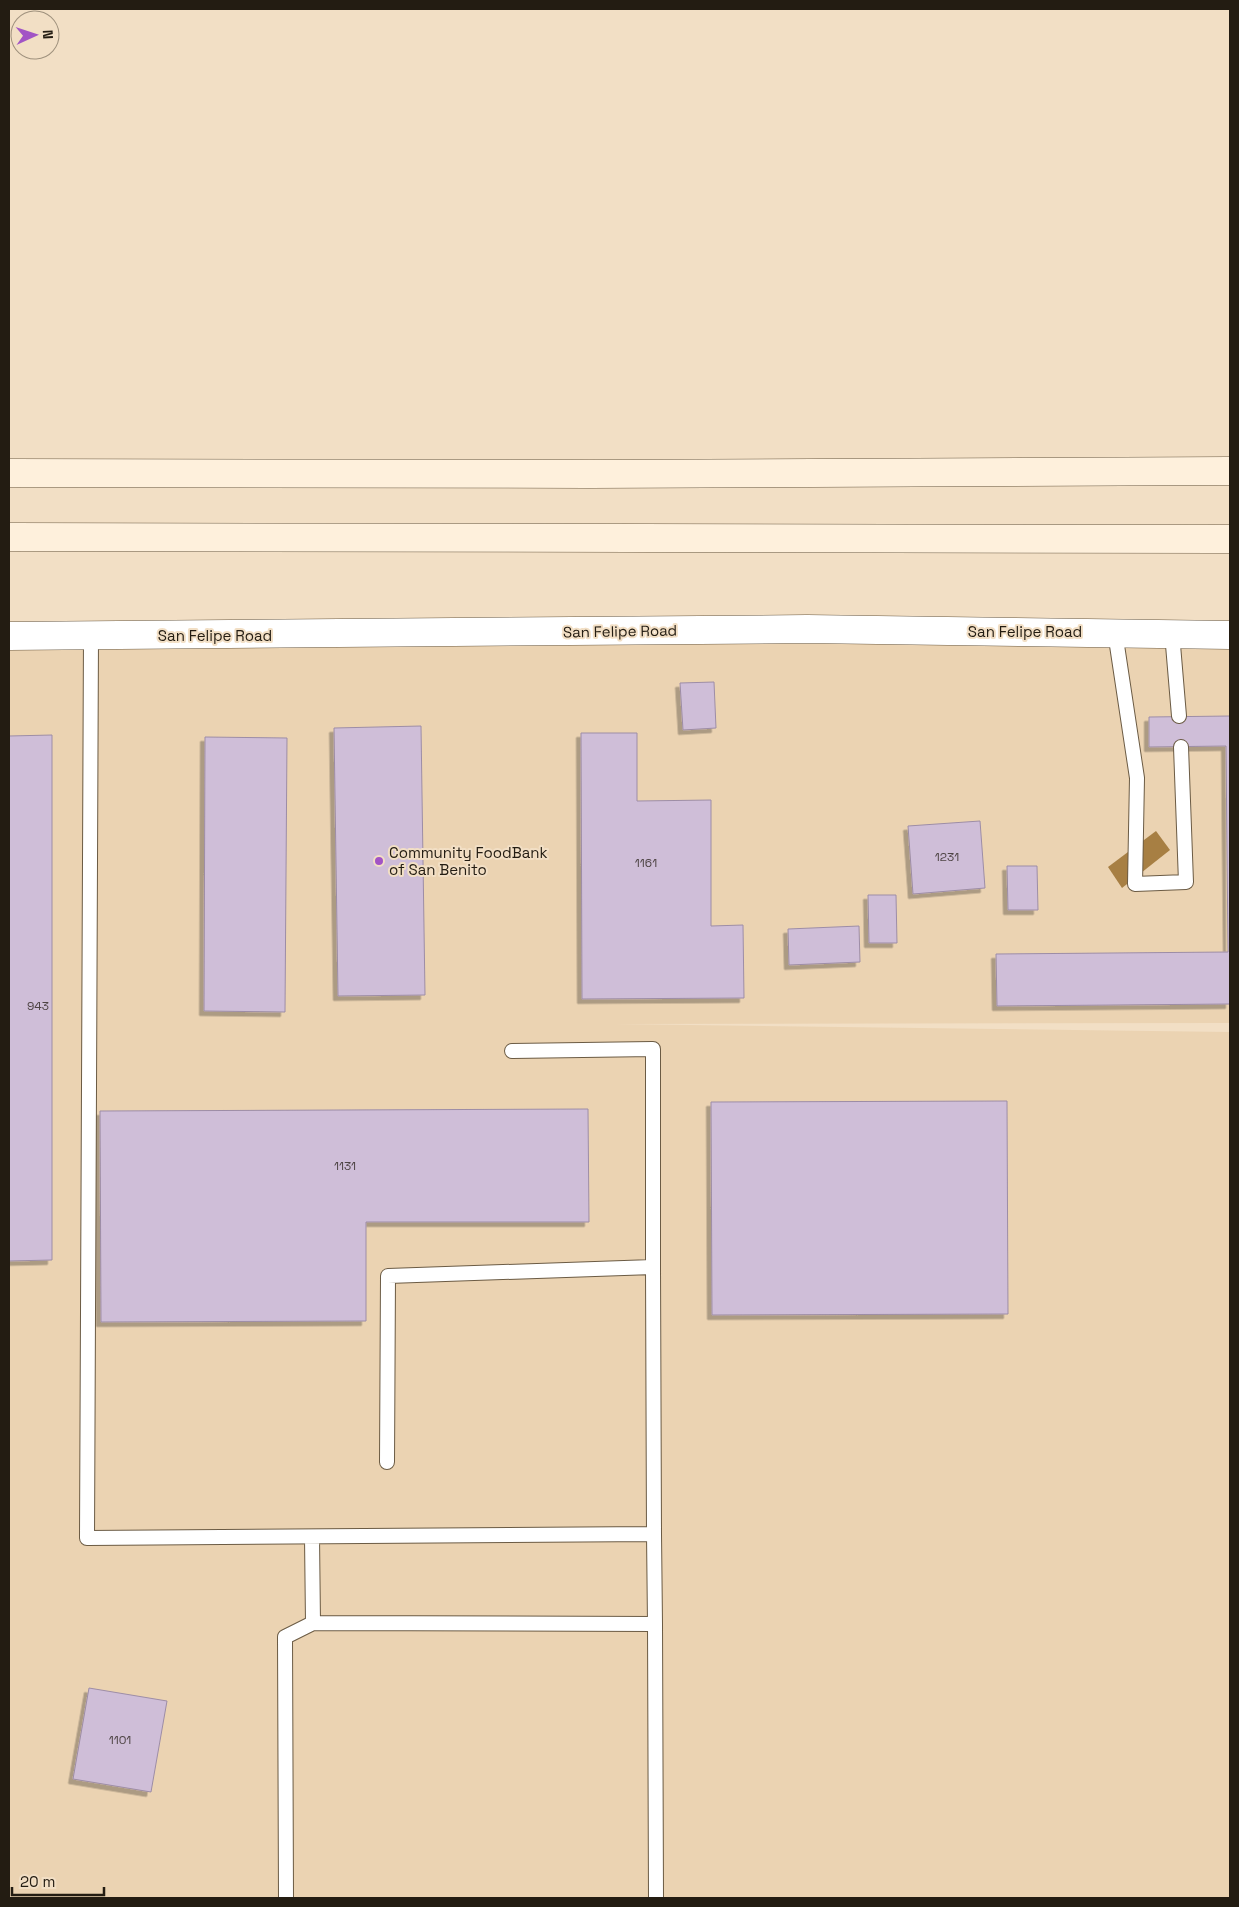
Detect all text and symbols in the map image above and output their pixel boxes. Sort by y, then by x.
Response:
north arrow [10,10,60,60]
text: N [39,29,57,39]
street label: San Felipe Road [563,621,677,641]
street label: San Felipe Road [968,622,1082,641]
street label: San Felipe Road [158,626,272,645]
place label: Community FoodBank of San Benito [389,843,548,879]
house number: 1231 [935,849,959,865]
marker: Community FoodBank of San Benito [373,855,385,867]
house number: 1161 [635,855,657,871]
house number: 943 [27,998,49,1014]
house number: 1131 [334,1158,356,1174]
house number: 1101 [109,1732,131,1748]
scale bar [12,1864,105,1896]
text: 20 m [20,1872,55,1891]

